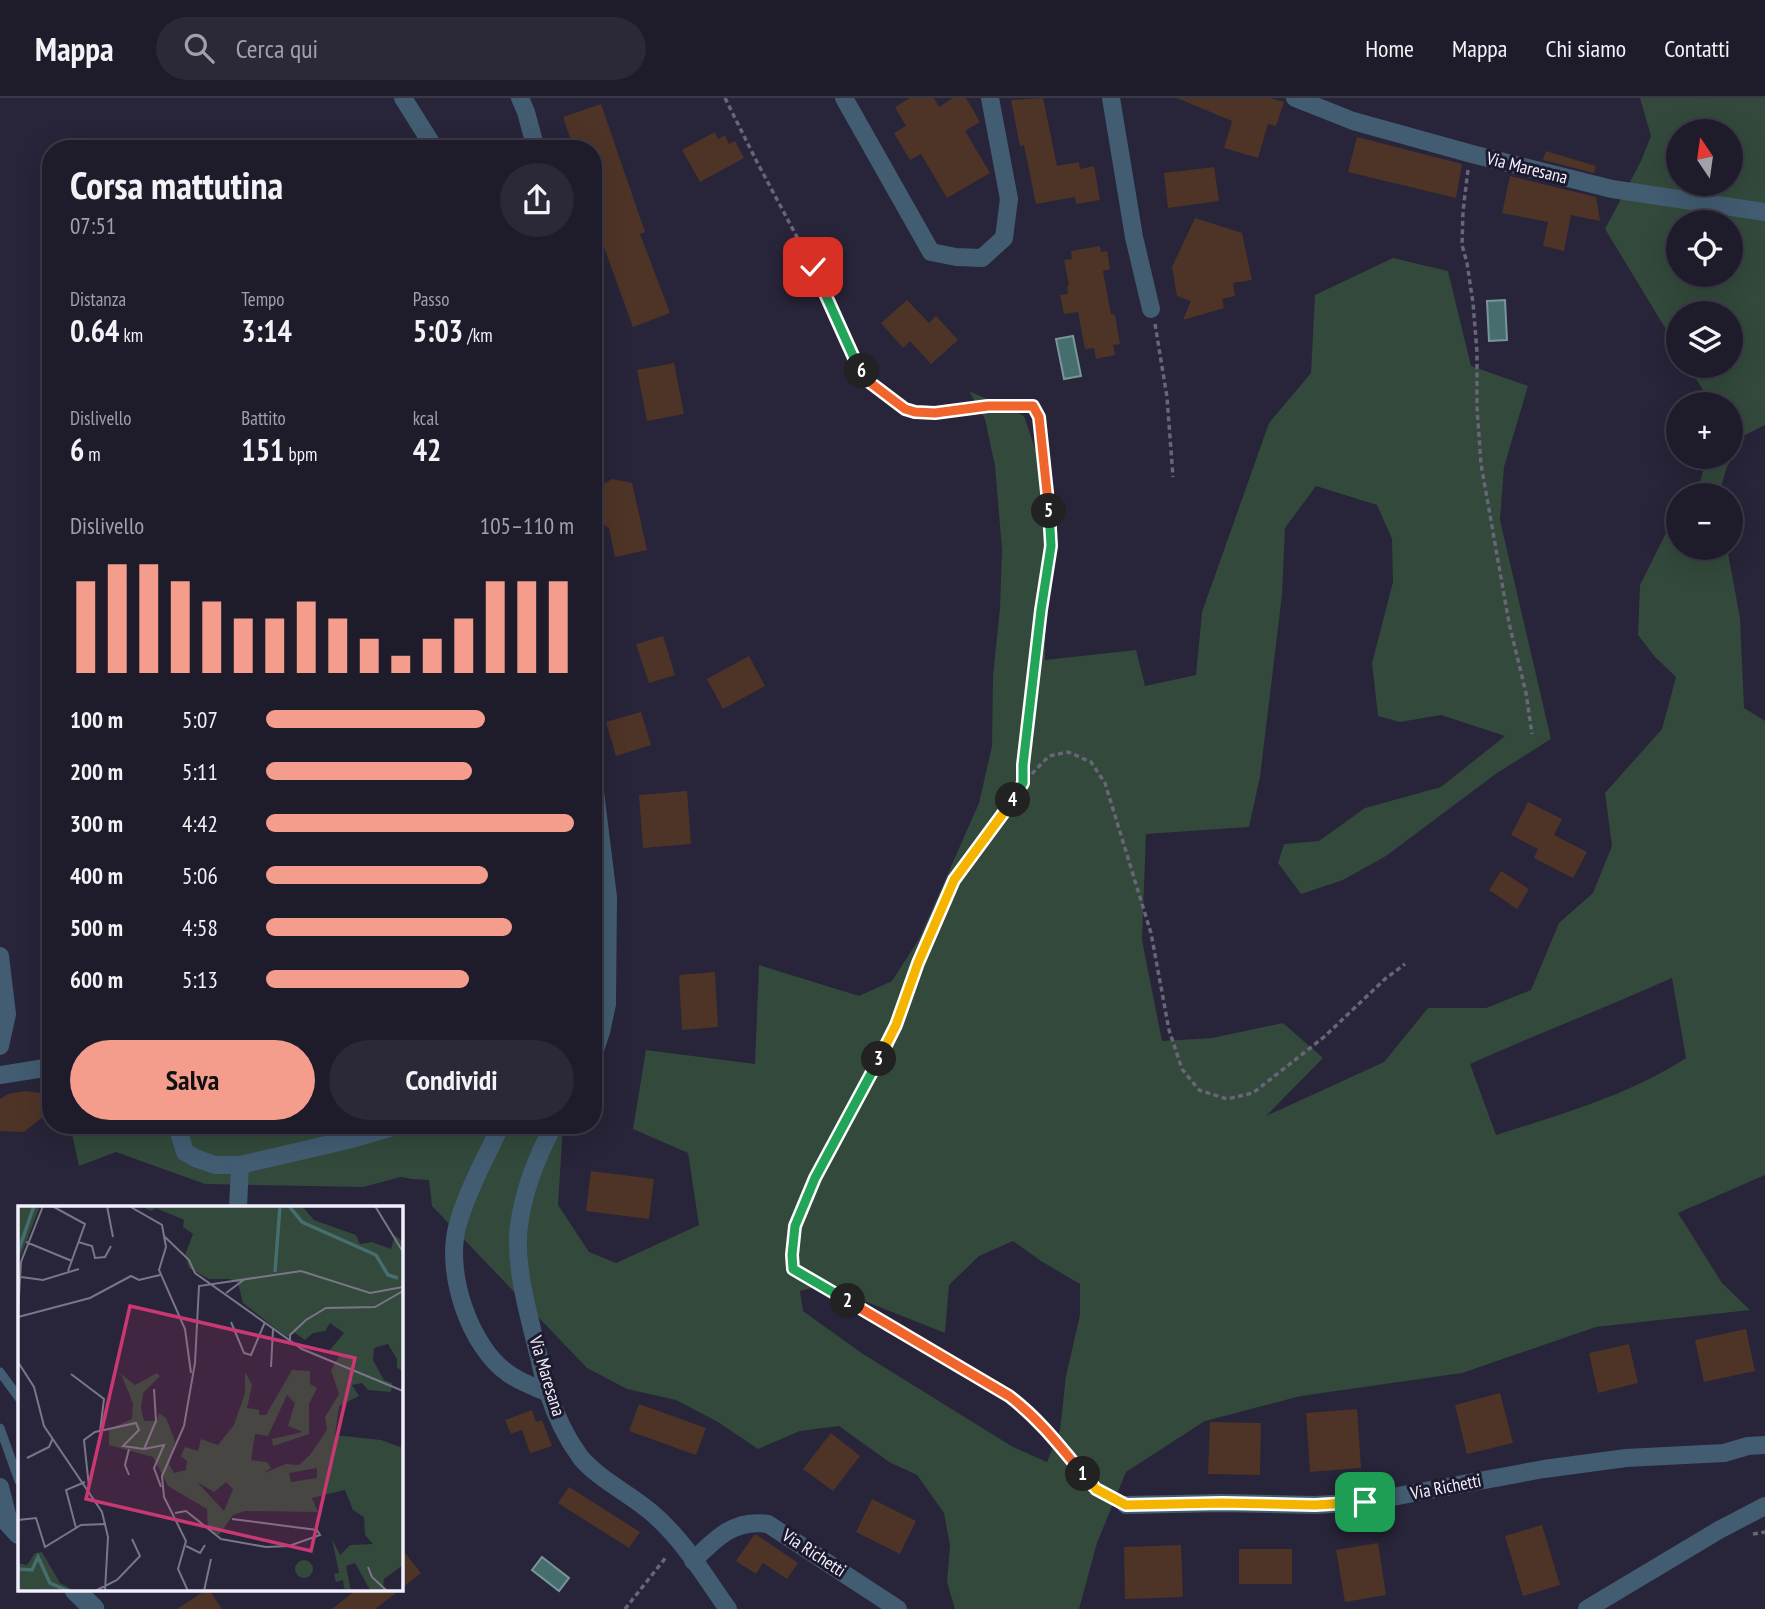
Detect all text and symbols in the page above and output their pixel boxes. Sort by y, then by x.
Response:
search box [156,17,646,80]
text: Mappa [35,27,114,70]
icon: search [180,29,218,67]
text: Cerca qui [236,32,318,65]
text: Home [1365,33,1414,64]
text: Mappa [1452,33,1507,64]
text: Chi siamo [1545,33,1626,64]
text: Contatti [1664,33,1730,64]
north arrow [1666,119,1743,196]
map controls [1666,119,1743,560]
street label: Via Maresana [1483,146,1570,189]
text: Corsa mattutina [70,160,283,209]
button: share [500,163,574,237]
button: locate [1666,210,1743,287]
text: 07:51 [70,211,116,240]
pin [783,237,843,297]
icon: check [794,248,832,286]
text: Distanza [70,287,126,311]
text: Tempo [241,287,285,311]
text: Passo [413,287,449,311]
button: layers [1666,301,1743,378]
text: 0.64 [70,311,119,350]
text: 3:14 [241,311,292,350]
text: 5:03 [413,311,463,350]
text: km [119,323,143,347]
text: /km [463,323,493,347]
pin: 6 [844,354,880,388]
text: 6 [857,358,866,382]
button: + [1666,392,1743,469]
text: Dislivello [70,406,131,430]
text: Battito [241,406,286,430]
text: kcal [413,406,439,430]
text: 6 [70,430,84,469]
text: 151 [241,430,284,469]
text: 42 [413,430,441,469]
text: m [84,442,101,466]
text: bpm [284,442,317,466]
button: − [1666,483,1743,560]
pin: 5 [1032,494,1066,528]
text: 5 [1044,498,1053,522]
text: Dislivello [70,511,144,540]
text: 105–110 m [480,511,574,540]
text: 100 m [70,705,123,734]
text: 5:07 [182,705,218,734]
text: 200 m [70,757,123,786]
text: 5:11 [182,757,218,786]
pin: 4 [996,782,1030,818]
text: 4 [1008,787,1017,811]
text: 300 m [70,809,123,838]
text: 4:42 [182,809,218,838]
text: 400 m [70,861,123,890]
text: 5:06 [182,861,218,890]
text: 500 m [70,913,123,942]
text: 4:58 [182,913,218,942]
text: 600 m [70,965,123,994]
text: 5:13 [182,965,218,994]
button: Salva [70,1040,315,1120]
button: Condividi [329,1040,574,1120]
pin: 3 [862,1042,896,1076]
text: 3 [874,1046,883,1070]
inset map [18,1206,402,1592]
pin: 2 [830,1284,866,1318]
text: 2 [843,1288,852,1312]
street label: Via Maresana [524,1332,571,1419]
pin: 1 [1066,1456,1100,1492]
text: 1 [1078,1461,1087,1485]
street label: Via Richetti [1408,1468,1483,1505]
pin [1335,1472,1395,1532]
icon: arrive [1346,1483,1384,1521]
street label: Via Richetti [777,1523,850,1582]

